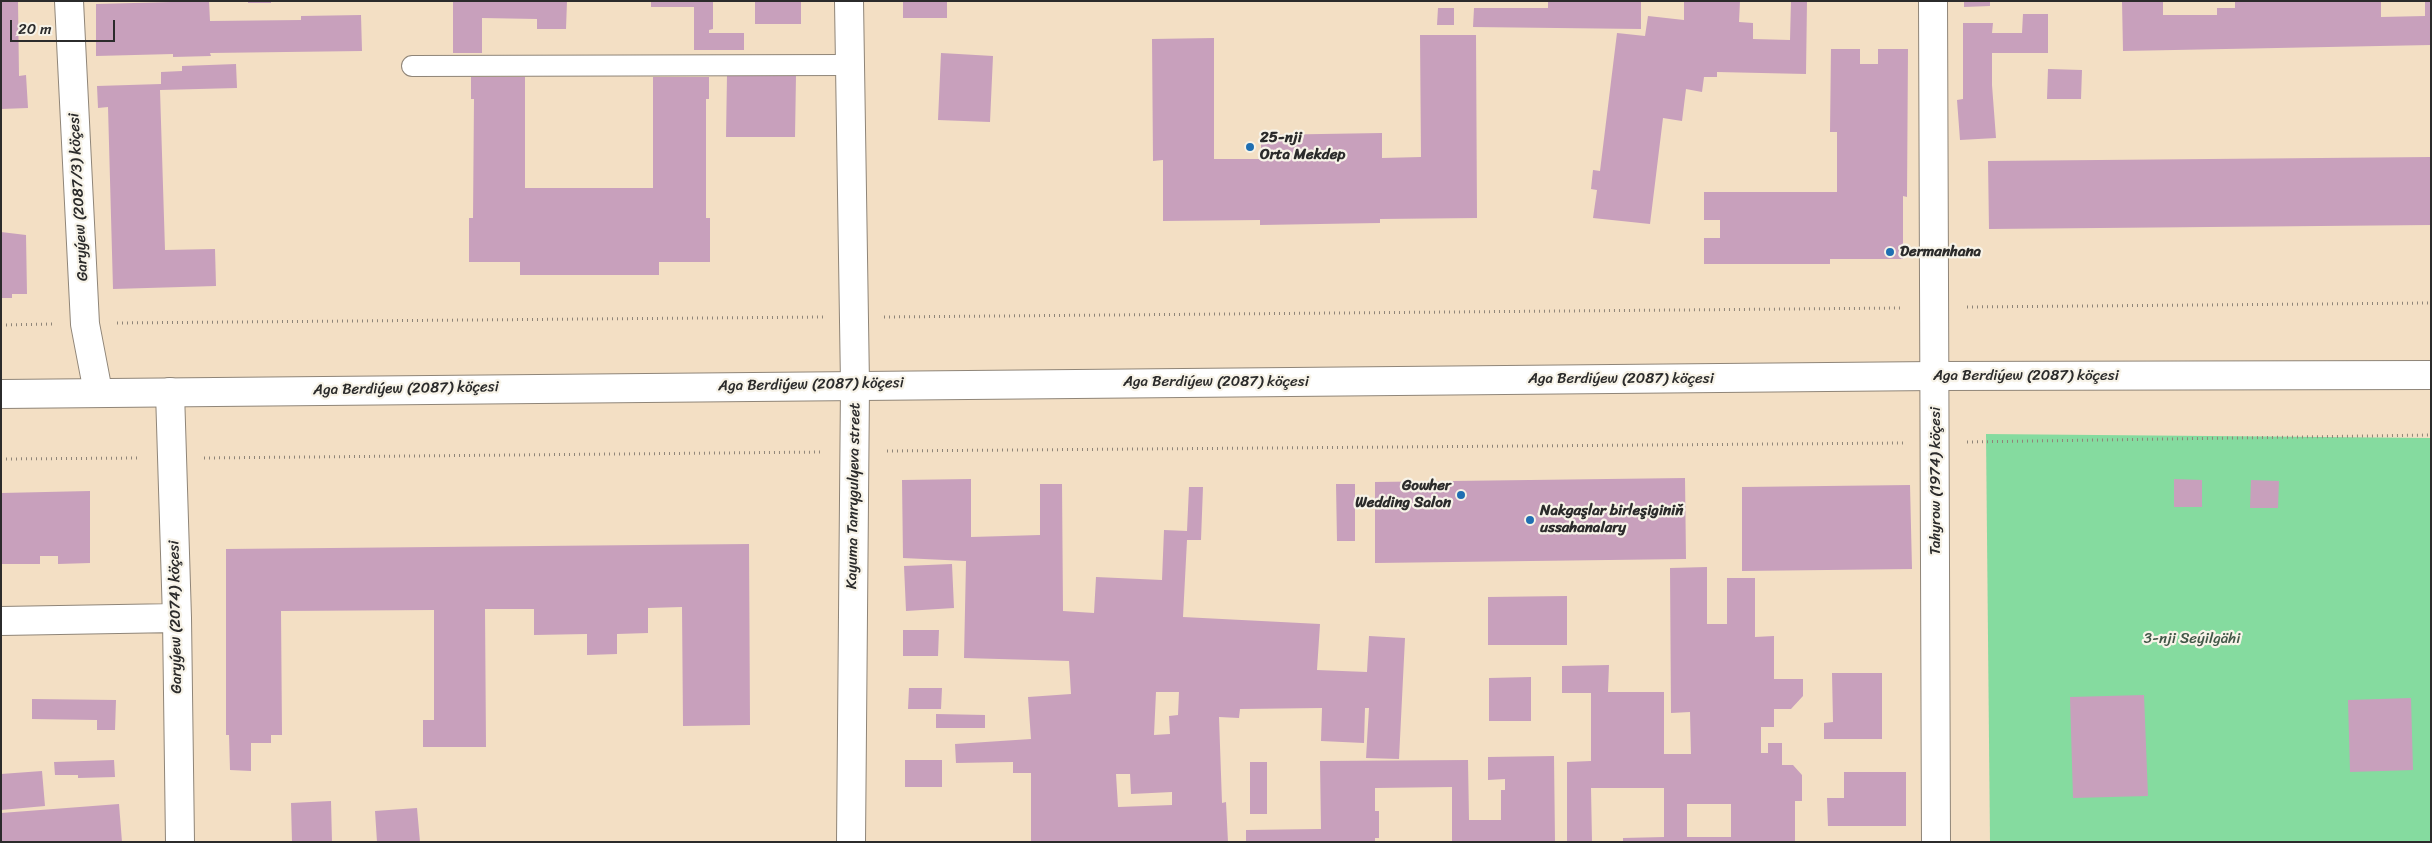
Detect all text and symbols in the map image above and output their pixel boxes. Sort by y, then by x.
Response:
scale bar [12,10,118,42]
text: 20 m [18,16,52,42]
street label: Garyýew (2087/3) köçesi [66,112,92,282]
place label: 25-nji Orta Mekdep [1260,129,1345,164]
marker: 25-nji Orta Mekdep [1244,141,1256,153]
place label: Dermanhana [1900,243,1981,261]
marker: Dermanhana [1884,246,1896,258]
street label: Aga Berdiýew (2087) köçesi [1933,367,2119,385]
street label: Aga Berdiýew (2087) köçesi [1528,370,1714,388]
street label: Aga Berdiýew (2087) köçesi [1123,373,1309,391]
street label: Aga Berdiýew (2087) köçesi [718,374,904,396]
street label: Aga Berdiýew (2087) köçesi [313,378,499,400]
street label: Kayuma Tanrygulyeva street [843,403,865,589]
street label: Tahyrow (1974) köçesi [1927,407,1945,555]
place label: Gowher Wedding Salon [1355,477,1451,512]
marker: Gowher Wedding Salon [1455,489,1467,501]
place label: Nakgaşlar birleşiginiň ussahanalary [1540,502,1683,537]
marker: Nakgaşlar birleşiginiň ussahanalary [1524,514,1536,526]
street label: Garyýew (2074) köçesi [166,540,186,694]
park label: 3-nji Seýilgähi [2144,630,2240,648]

